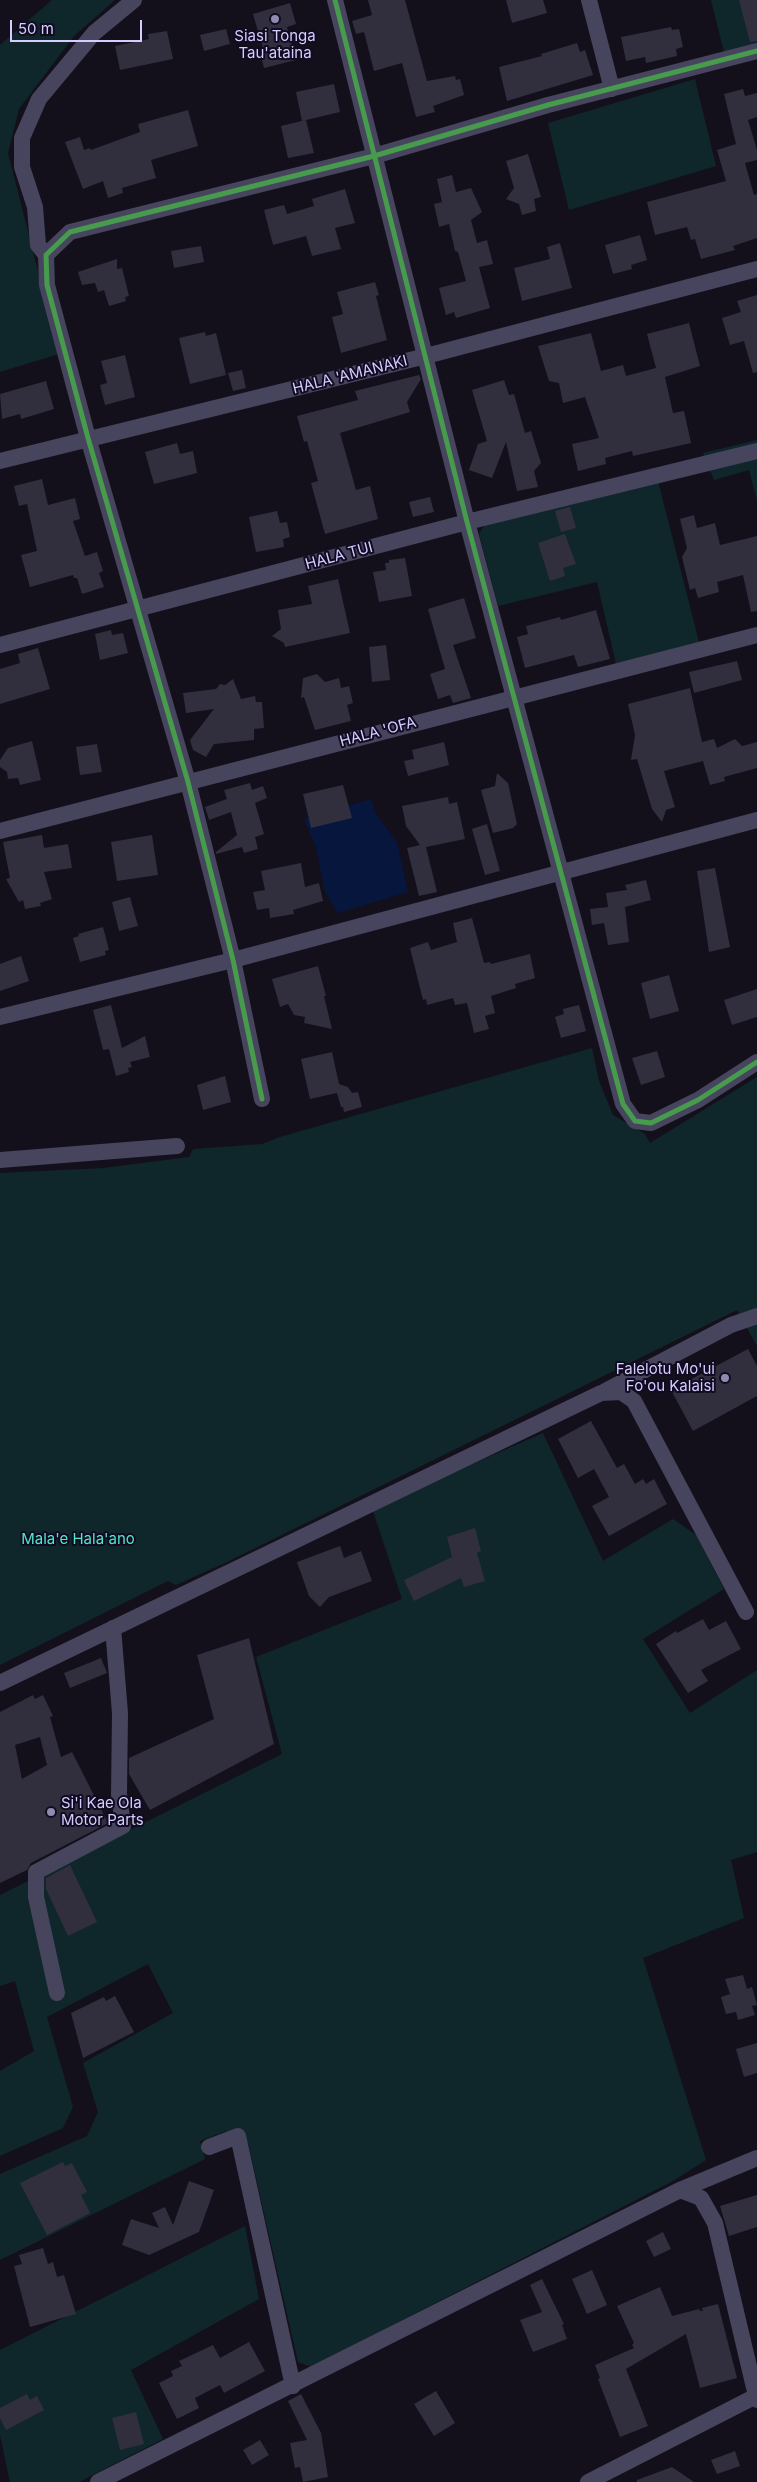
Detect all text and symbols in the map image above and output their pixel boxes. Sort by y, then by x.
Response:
scale bar [12,10,145,42]
marker: Siasi Tonga Tau'ataina [269,13,281,25]
text: 50 m [18,19,54,38]
place label: Siasi Tonga Tau'ataina [234,27,316,62]
street label: HALA 'AMANAKI [291,352,409,398]
street label: HALA TUI [303,538,375,574]
street label: HALA 'OFA [338,713,418,751]
place label: Falelotu Mo'ui Fo'ou Kalaisi [616,1360,715,1395]
marker: Falelotu Mo'ui Fo'ou Kalaisi [719,1372,731,1384]
park label: Mala'e Hala'ano [21,1530,135,1548]
place label: Si'i Kae Ola Motor Parts [61,1794,144,1829]
marker: Si'i Kae Ola Motor Parts [45,1806,57,1818]

